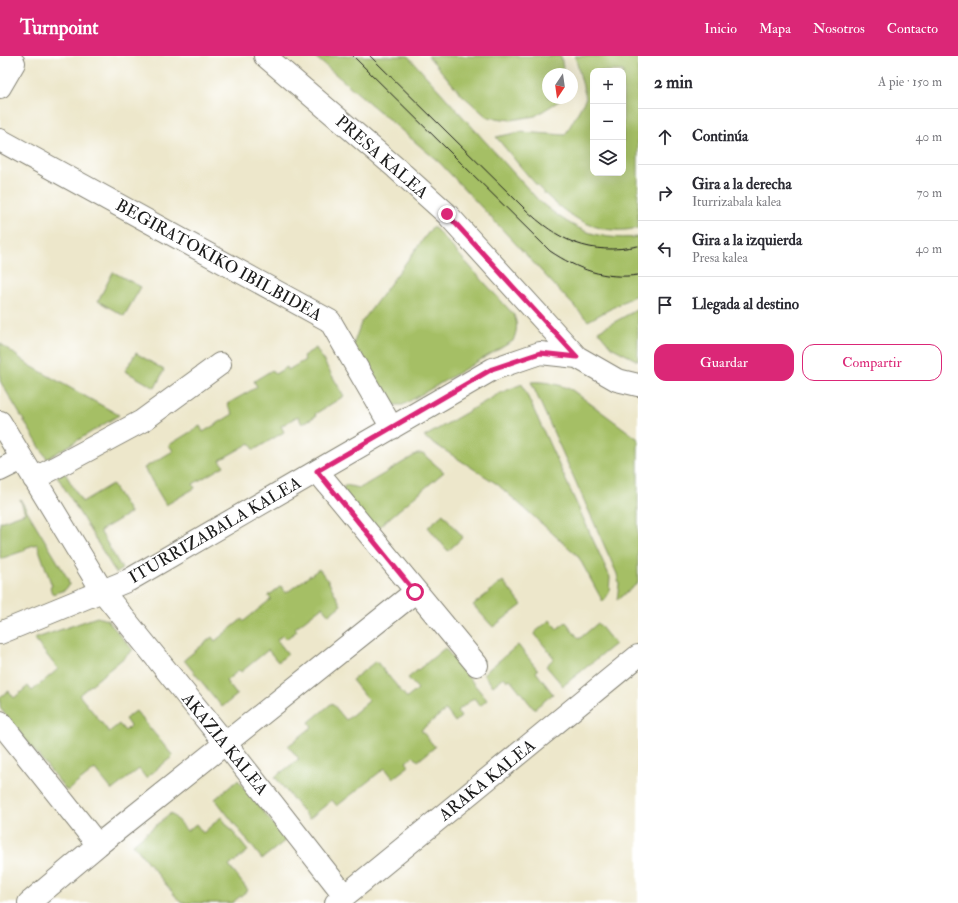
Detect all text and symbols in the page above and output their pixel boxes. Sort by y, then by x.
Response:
text: Turnpoint [20,16,98,40]
text: Inicio [704,20,737,37]
text: Mapa [759,20,791,37]
text: Nosotros [813,20,865,37]
text: Contacto [887,20,938,37]
north arrow [542,68,578,104]
map controls [590,68,626,176]
button: + [590,68,626,104]
text: 2 min [654,72,693,93]
text: A pie · 150 m [878,74,942,90]
button: − [590,104,626,140]
street label: PRESA KALEA [331,111,433,203]
icon: ahead [654,126,676,148]
text: Continúa [692,127,748,146]
text: 40 m [916,129,942,145]
button: layers [590,140,626,176]
text: Gira a la derecha [692,175,792,194]
icon: right [654,182,676,204]
text: 70 m [917,185,942,201]
street label: BEGIRATOKIKO IBILBIDEA [112,194,326,326]
text: Iturrizabala kalea [692,194,781,210]
route end [438,205,456,223]
text: Gira a la izquierda [692,231,802,250]
icon: left [654,238,676,260]
text: 40 m [916,241,942,257]
text: Presa kalea [692,250,748,266]
icon: arrive [654,294,676,316]
text: Llegada al destino [692,295,799,314]
button: Guardar [654,344,794,381]
button: Compartir [802,344,942,381]
street label: ITURRIZABALA KALEA [125,472,305,588]
route start [406,583,424,601]
street label: AKAZIA KALEA [177,688,273,800]
street label: ARAKA KALEA [434,735,540,826]

